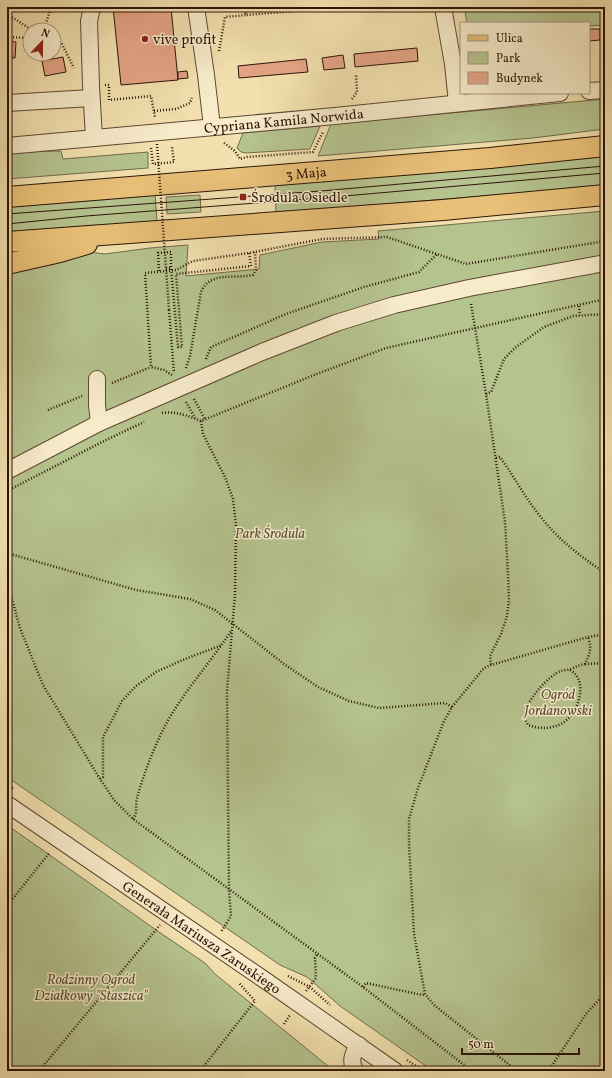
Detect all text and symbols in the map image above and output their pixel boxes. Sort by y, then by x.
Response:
north arrow [22,22,62,62]
legend [460,22,590,94]
text: N [39,26,52,43]
place label: vive profit [153,31,216,50]
text: Ulica [496,31,523,47]
marker: vive profit [140,34,150,44]
text: Park [496,51,521,67]
text: Budynek [496,71,543,87]
street label: Cypriana Kamila Norwida [203,105,365,139]
street label: 3 Maja [285,163,327,185]
place label: Środula Osiedle [251,188,348,208]
marker: Środula Osiedle [238,192,248,202]
park label: Park Środula [235,524,306,544]
park label: Ogród Jordanowski [522,686,592,721]
street label: Generała Mariusza Zaruskiego [118,877,284,999]
park label: Rodzinny Ogród Działkowy "Staszica" [34,971,149,1006]
scale bar [462,1030,579,1056]
text: 50 m [468,1037,494,1053]

